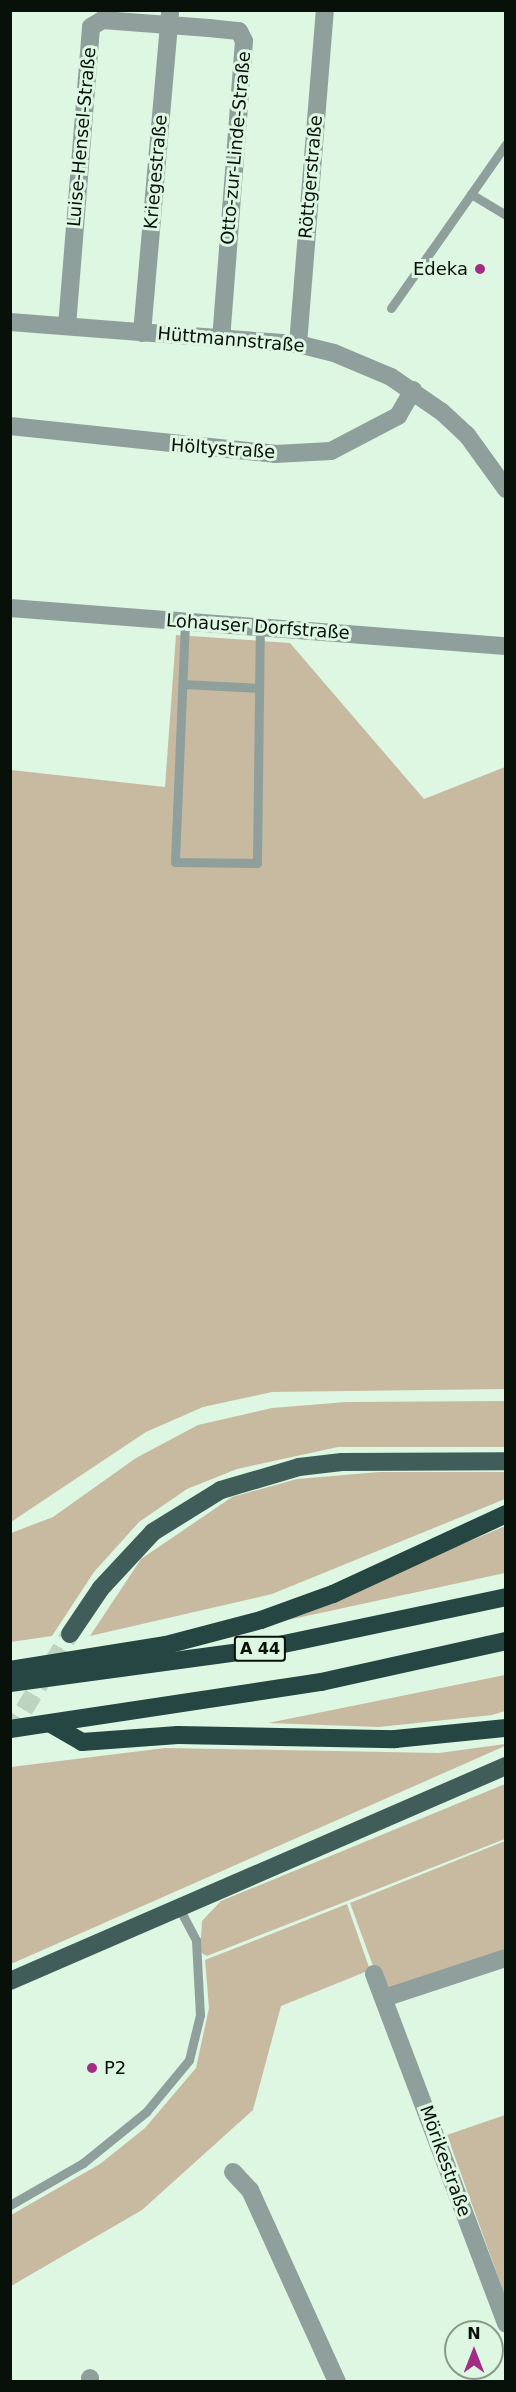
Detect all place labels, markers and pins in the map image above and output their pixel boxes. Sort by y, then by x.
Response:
place label: Edeka [413,258,468,280]
marker: Edeka [473,262,487,276]
place label: P2 [104,2057,126,2079]
marker: P2 [85,2061,99,2075]

